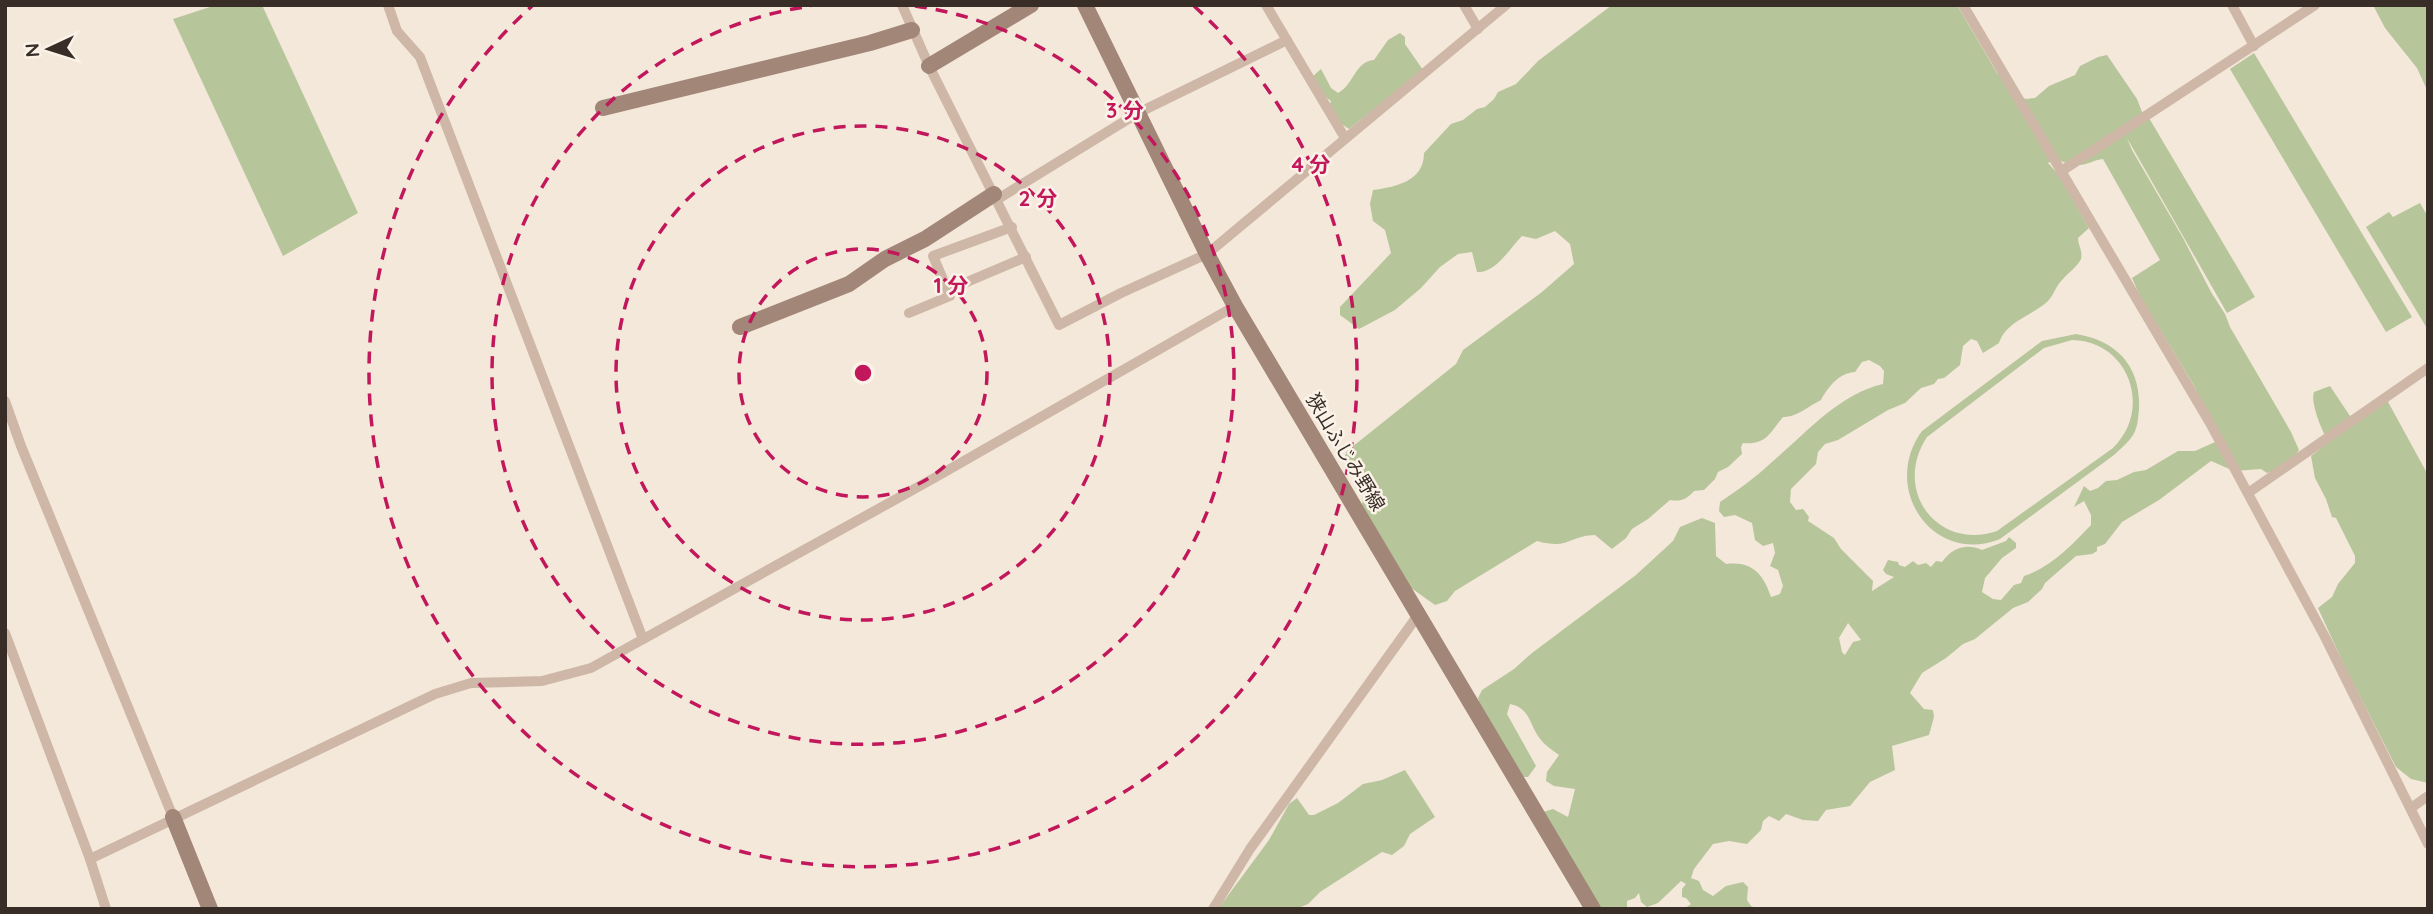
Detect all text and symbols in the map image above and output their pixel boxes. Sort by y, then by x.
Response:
north arrow [14,14,84,84]
text: N [20,42,44,58]
text: 3 分 [1106,97,1144,123]
text: 4 分 [1291,151,1331,177]
text: 2 分 [1019,185,1057,211]
text: 1 分 [933,272,969,298]
centre of rings [851,361,875,385]
street label: 狭山ふじみ野線 [1301,389,1391,515]

